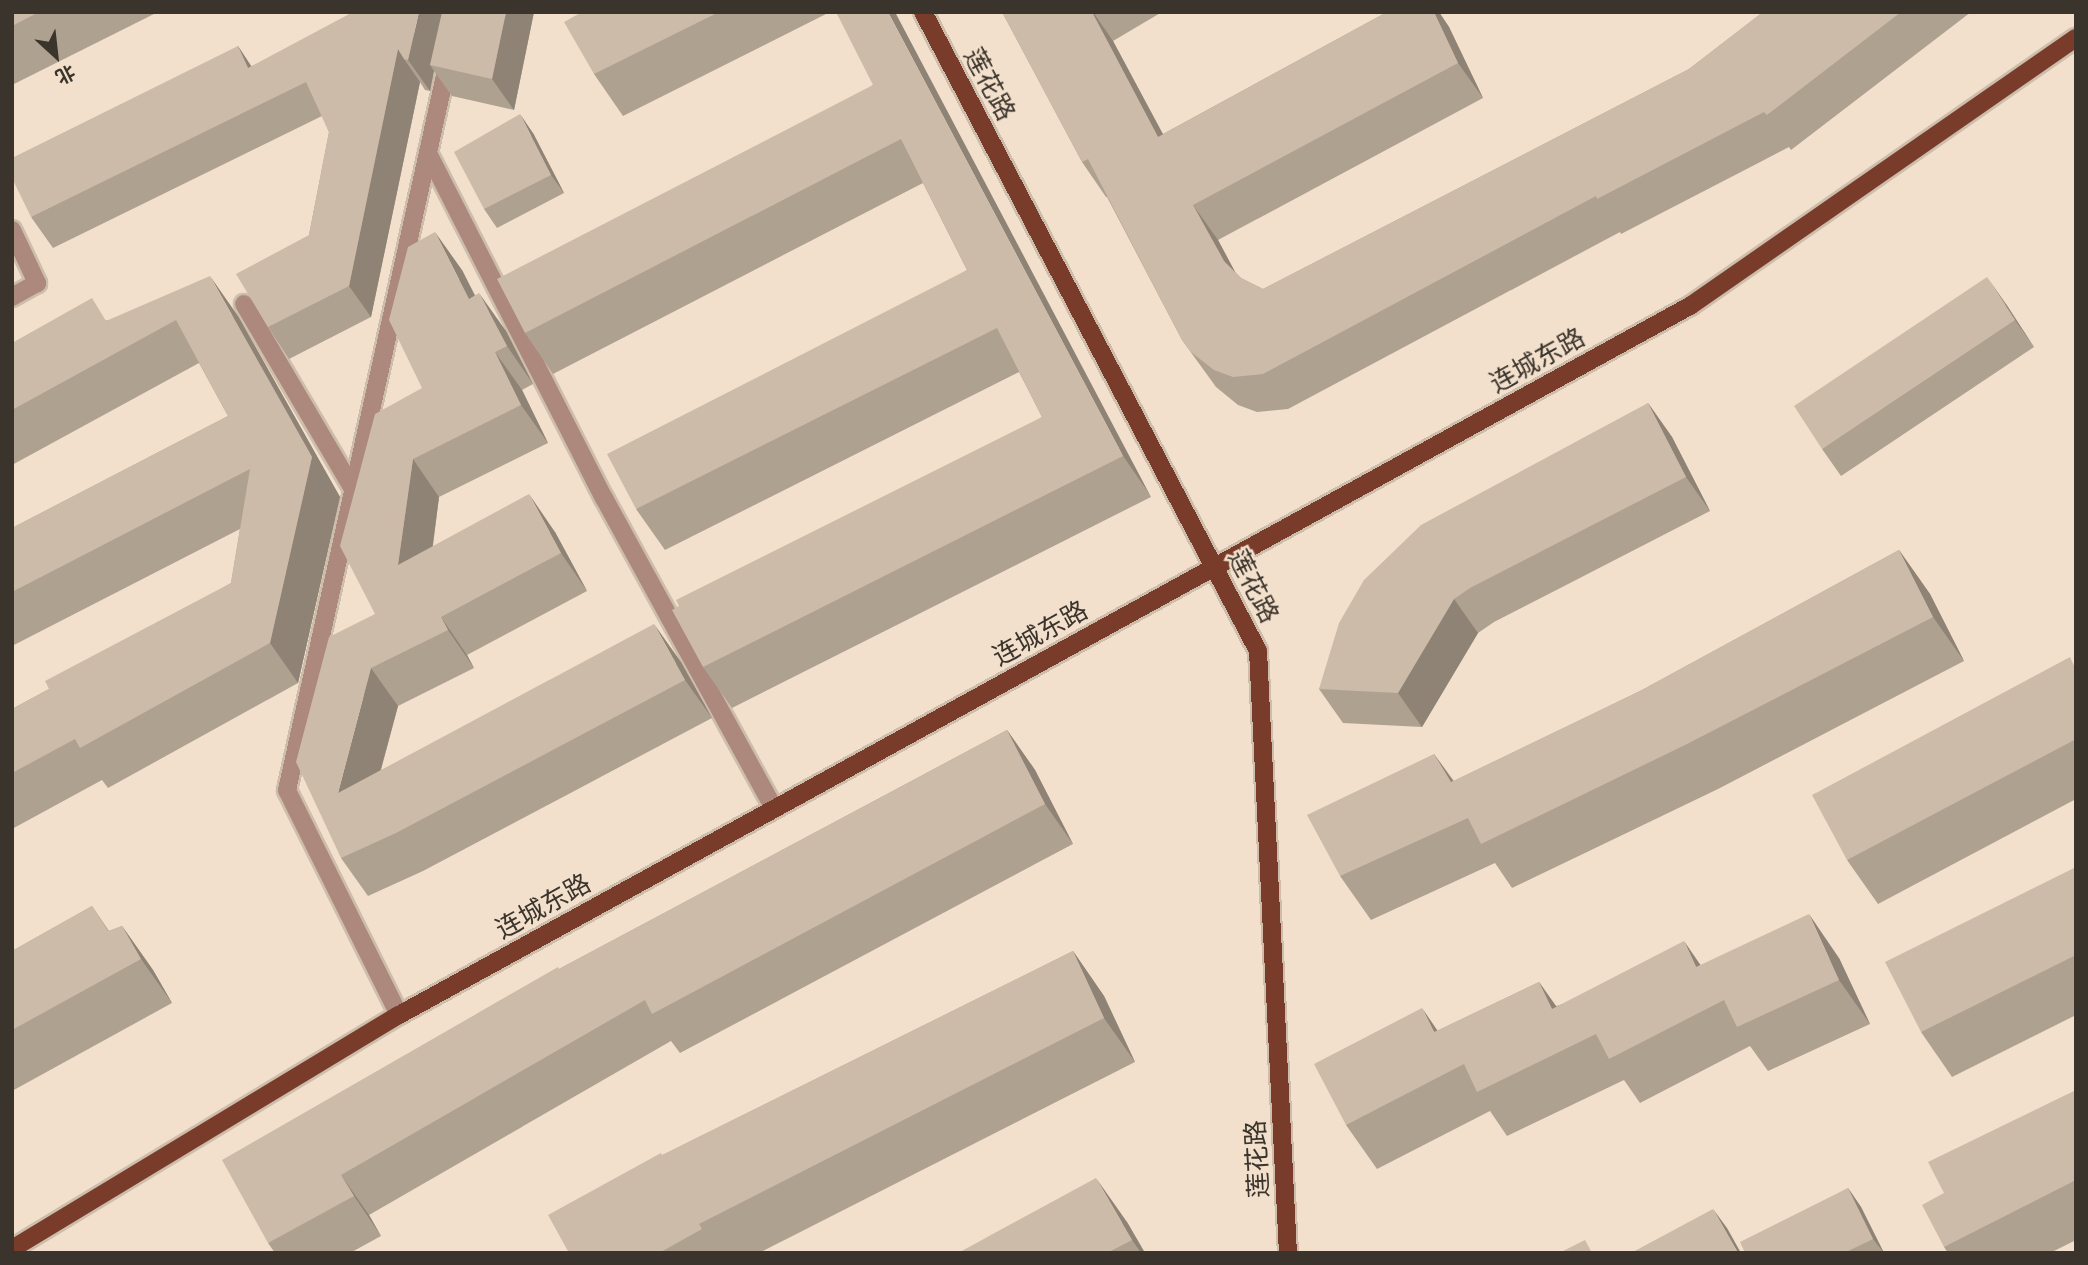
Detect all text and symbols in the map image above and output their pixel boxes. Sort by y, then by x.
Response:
north arrow [21,21,91,91]
street label: 莲花路 [958,42,1022,126]
text: 北 [52,60,79,90]
street label: 连城东路 [1484,321,1590,399]
street label: 莲花路 [1222,544,1286,628]
street label: 连城东路 [987,594,1093,672]
street label: 连城东路 [490,867,596,945]
street label: 莲花路 [1239,1119,1275,1199]

